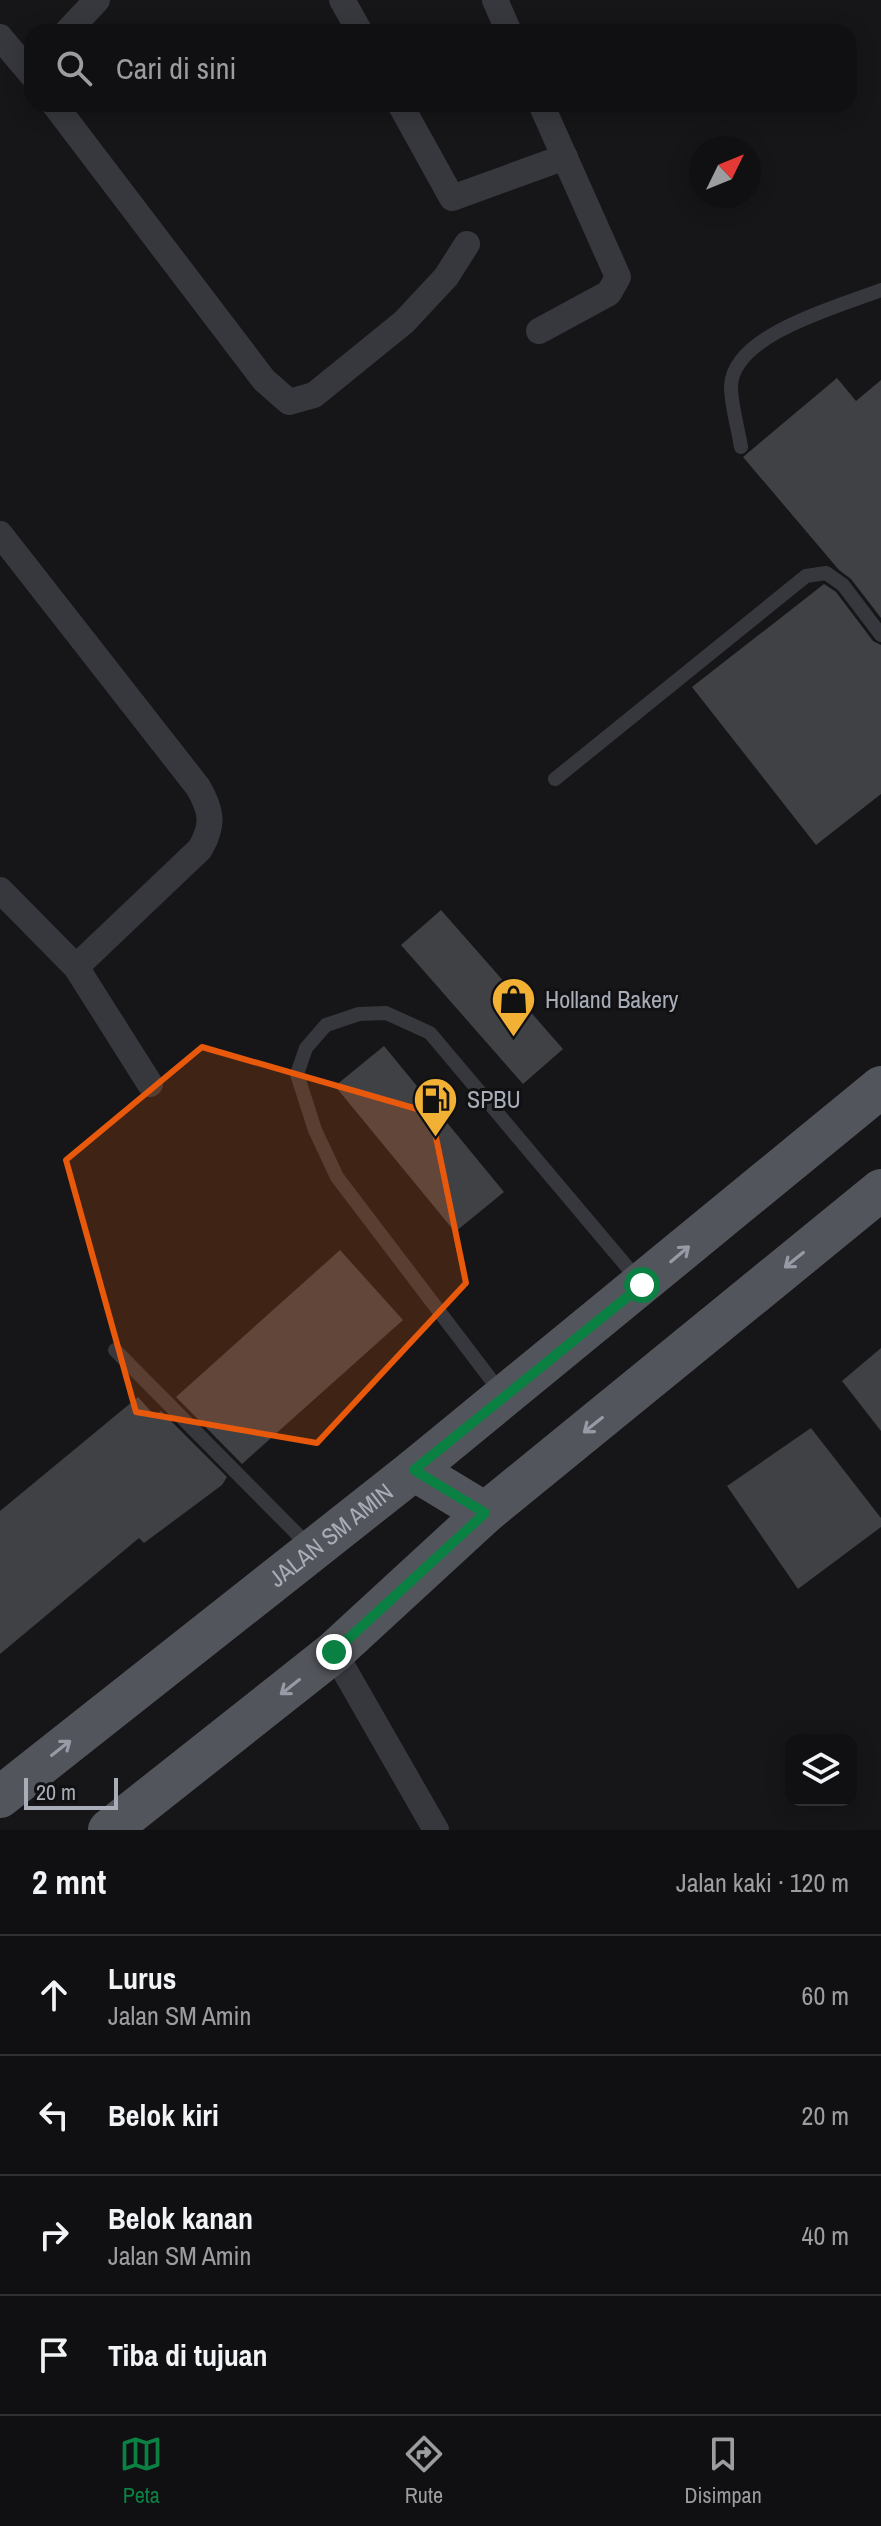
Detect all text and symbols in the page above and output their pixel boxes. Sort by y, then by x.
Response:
search box [24,24,857,112]
icon: search [52,46,96,90]
text: Cari di sini [116,48,236,88]
north arrow [689,136,761,208]
shop icon: Holland Bakery [490,976,538,1039]
place label: Holland Bakery [545,983,679,1015]
fuel station icon: SPBU [412,1076,460,1139]
place label: SPBU [467,1083,521,1115]
one-way arrow [669,1245,690,1263]
one-way arrow [784,1252,805,1269]
route start [624,1267,660,1303]
one-way arrow [583,1416,603,1434]
street label: JALAN SM AMIN [262,1476,399,1594]
route end [316,1634,352,1670]
one-way arrow [280,1678,301,1695]
map controls [785,1734,857,1806]
button: layers [785,1734,857,1806]
one-way arrow [50,1740,71,1757]
scale bar [24,1774,118,1810]
text: 20 m [36,1777,76,1807]
text: 2 mnt [32,1859,106,1905]
text: Jalan kaki · 120 m [676,1865,849,1900]
text: Lurus [108,1958,176,1998]
icon: ahead [32,1973,76,2017]
text: 60 m [802,1978,849,2013]
text: Jalan SM Amin [108,1998,251,2033]
icon: left [32,2093,76,2137]
text: Belok kiri [108,2095,219,2135]
text: 20 m [802,2098,849,2133]
text: Belok kanan [108,2198,253,2238]
icon: right [32,2213,76,2257]
text: 40 m [802,2218,849,2253]
text: Jalan SM Amin [108,2238,251,2273]
icon: arrive [32,2333,76,2377]
text: Tiba di tujuan [108,2335,268,2375]
tab: Peta [119,2432,163,2510]
tab: Rute [402,2432,446,2510]
tab: Disimpan [684,2432,762,2510]

